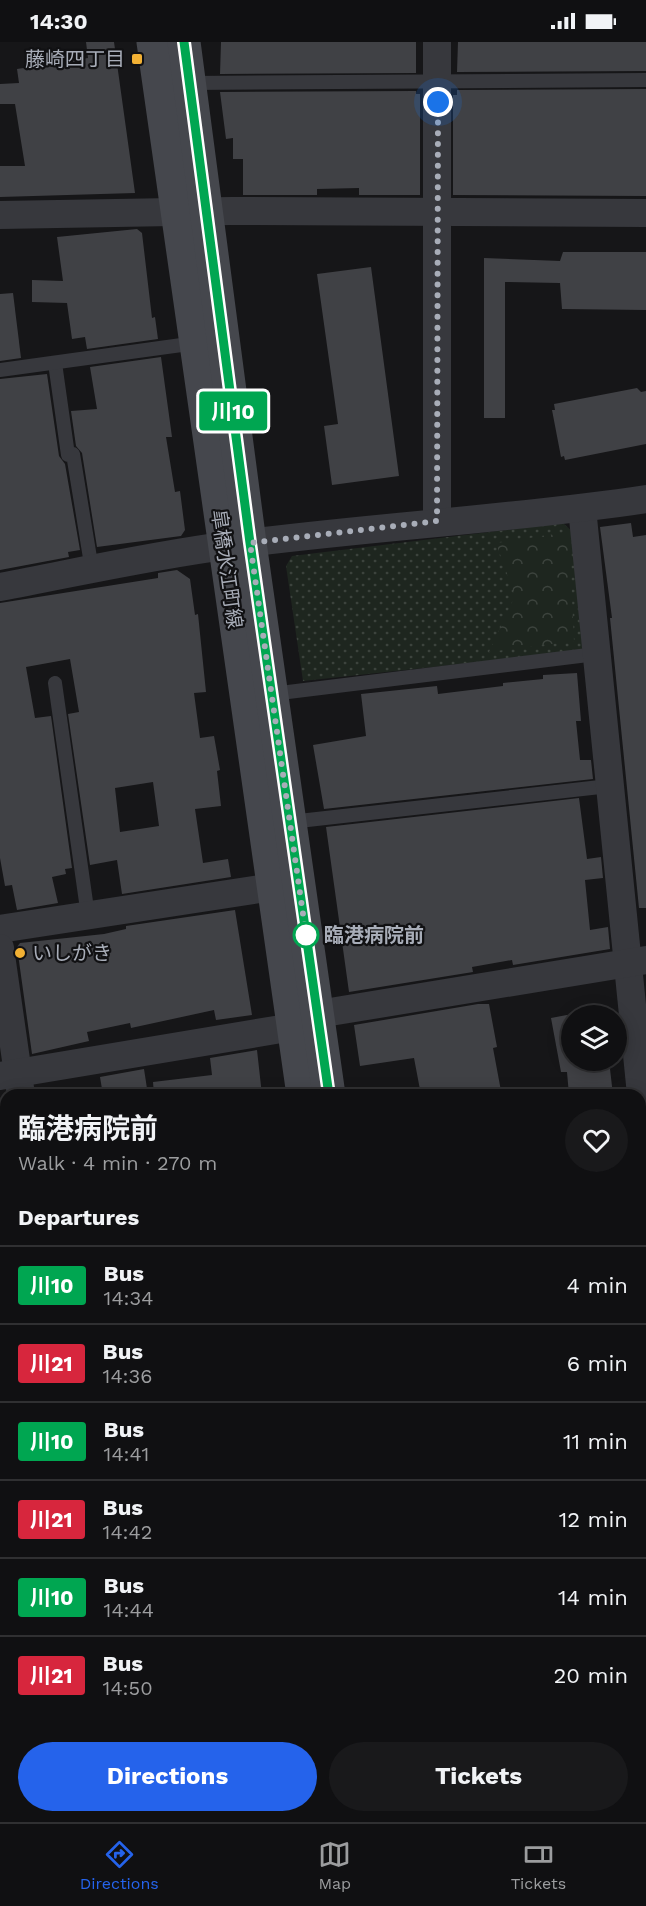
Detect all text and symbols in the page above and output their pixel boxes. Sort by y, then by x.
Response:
text: 14:30 [30,9,88,34]
place label: 藤崎四丁目 [25,47,125,71]
marker: 藤崎四丁目 [130,52,144,66]
your location [423,87,453,117]
line badge: 川10 [198,392,268,430]
text: 川10 [211,399,255,424]
street label: 皐橋水江町線 [207,508,247,630]
marker: 臨港病院前 [293,922,319,948]
place label: 臨港病院前 [324,923,424,947]
place label: いしがき [32,941,112,965]
marker: いしがき [13,946,27,960]
map controls [561,1005,627,1071]
button: layers [561,1005,627,1071]
button: heart [565,1109,628,1172]
text: 臨港病院前 [18,1112,158,1145]
text: Walk · 4 min · 270 m [18,1151,217,1175]
text: Departures [18,1205,139,1230]
text: Bus [104,1261,144,1286]
text: 川10 [30,1273,74,1298]
text: 4 min [567,1273,628,1298]
text: 14:34 [104,1286,153,1310]
text: Bus [103,1339,143,1364]
text: 川21 [30,1351,73,1376]
text: 6 min [567,1351,628,1376]
text: 14:36 [103,1364,152,1388]
text: Bus [104,1417,144,1442]
text: 川10 [30,1429,74,1454]
text: 11 min [563,1429,628,1454]
text: 14:41 [104,1442,149,1466]
text: Bus [103,1495,143,1520]
text: 川21 [30,1507,73,1532]
text: 12 min [559,1507,628,1532]
text: 14:42 [103,1520,152,1544]
text: Bus [104,1573,144,1598]
text: 川10 [30,1585,74,1610]
text: 14 min [558,1585,628,1610]
text: 14:44 [104,1598,154,1622]
text: Bus [103,1651,143,1676]
text: 川21 [30,1663,73,1688]
text: 20 min [554,1663,628,1688]
text: 14:50 [103,1676,153,1700]
button: Directions [18,1742,317,1811]
button: Tickets [329,1742,628,1811]
tab: Directions [80,1838,159,1893]
tab: Map [318,1838,351,1893]
tab: Tickets [511,1838,566,1893]

